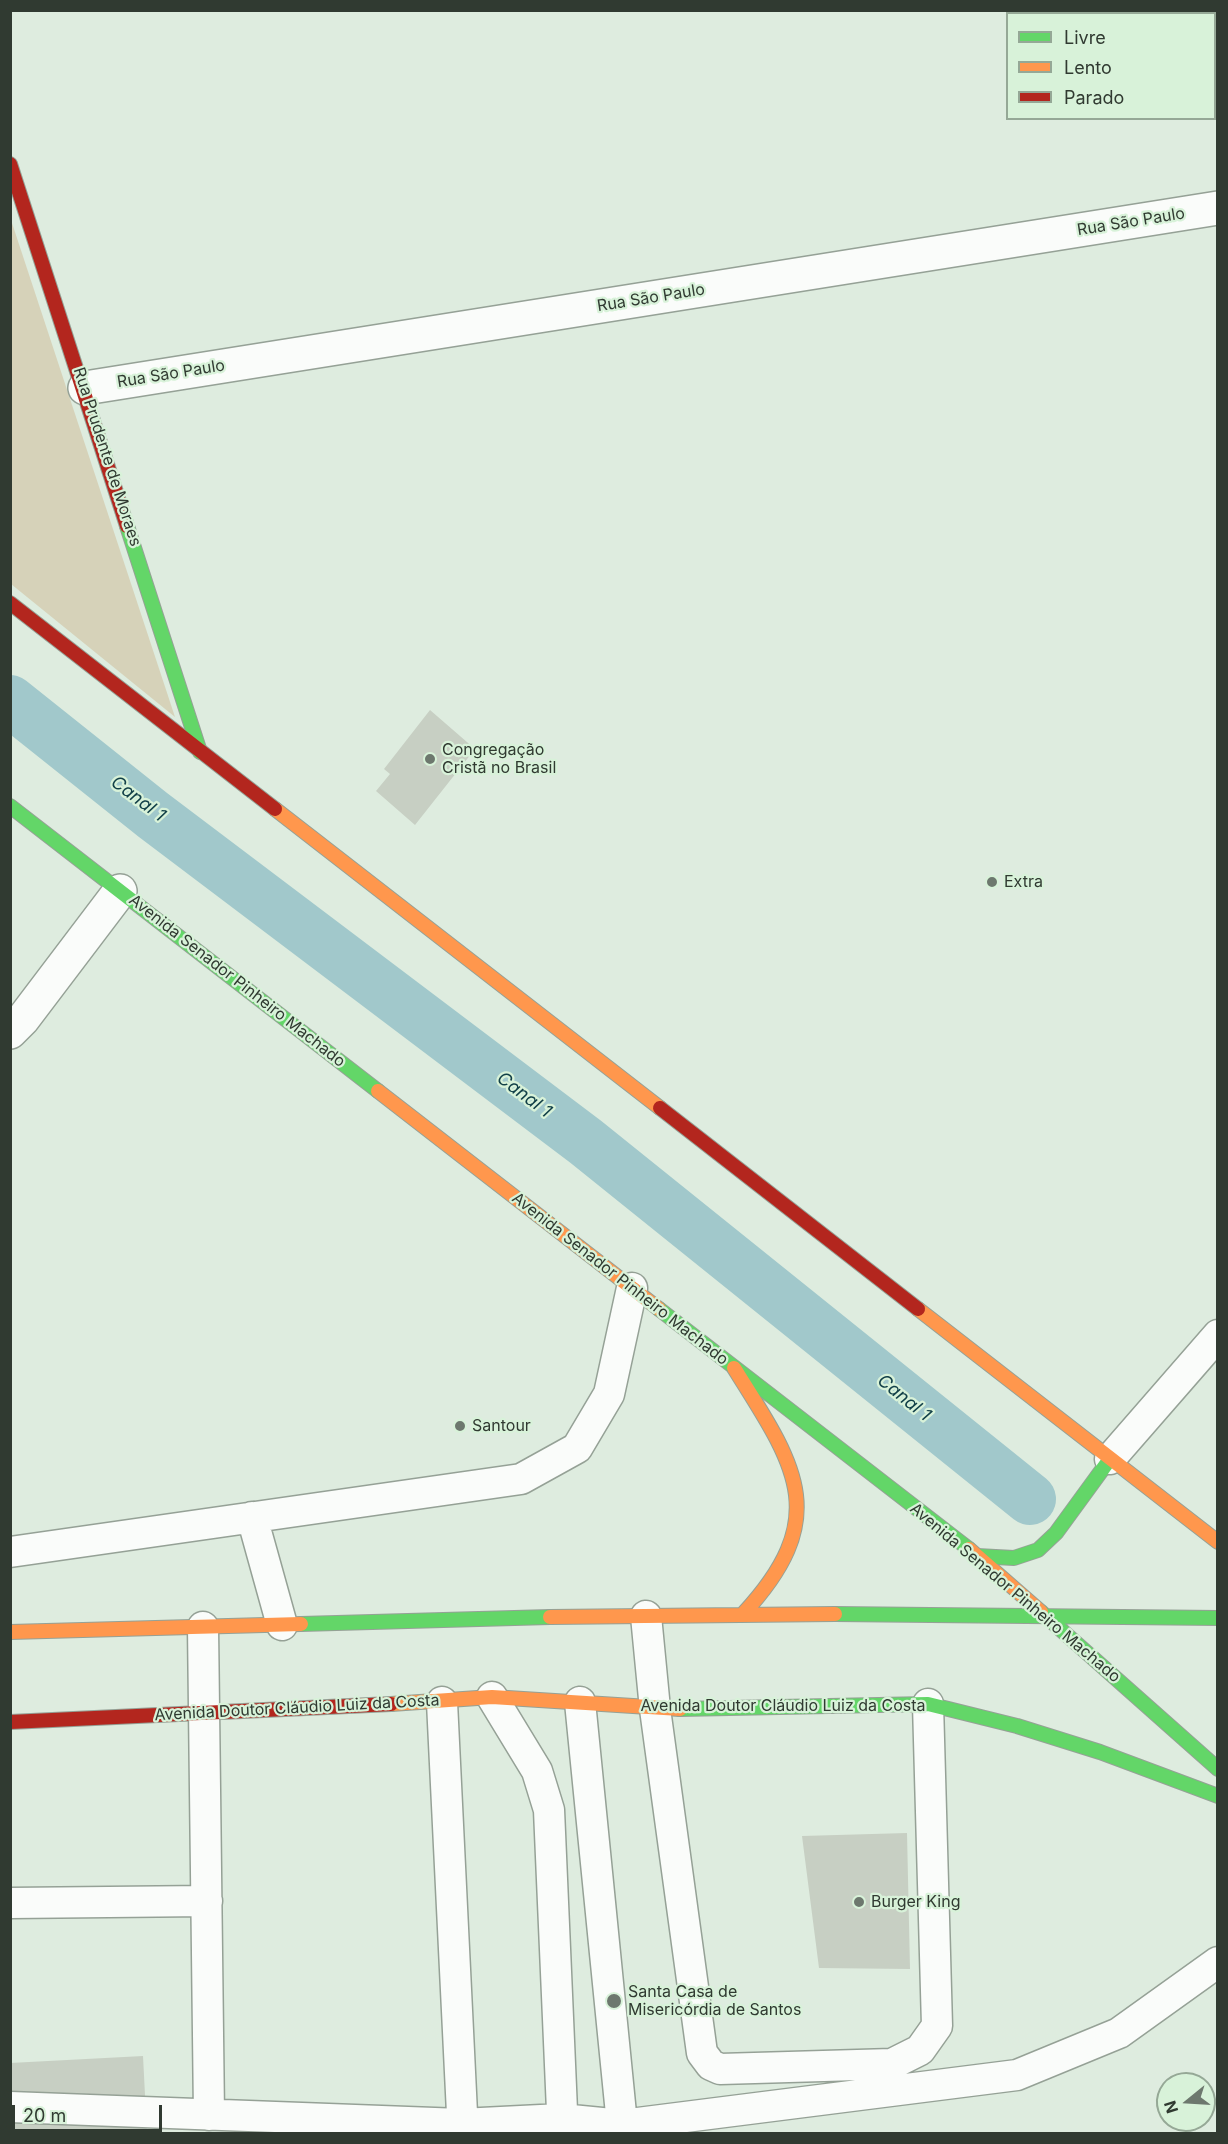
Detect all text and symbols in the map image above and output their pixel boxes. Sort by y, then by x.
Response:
legend [1006,12,1216,120]
text: Livre [1064,27,1106,48]
text: Lento [1064,57,1112,78]
text: Parado [1064,87,1124,108]
street label: Rua São Paulo [1076,204,1186,240]
street label: Rua São Paulo [596,280,706,316]
street label: Rua São Paulo [116,356,226,392]
street label: Rua Prudente de Moraes [69,365,145,549]
place label: Congregação Cristã no Brasil [442,740,556,778]
marker: Congregação Cristã no Brasil [423,752,437,766]
water label: Canal 1 [106,772,170,826]
place label: Extra [1004,872,1043,892]
marker: Extra [985,875,999,889]
street label: Avenida Senador Pinheiro Machado [125,891,349,1071]
water label: Canal 1 [492,1068,556,1122]
street label: Avenida Senador Pinheiro Machado [508,1189,732,1369]
water label: Canal 1 [873,1370,935,1426]
place label: Santour [472,1416,531,1436]
marker: Santour [453,1419,467,1433]
street label: Avenida Senador Pinheiro Machado [906,1499,1124,1687]
street label: Avenida Doutor Cláudio Luiz da Costa [154,1691,440,1725]
street label: Avenida Doutor Cláudio Luiz da Costa [640,1696,926,1716]
place label: Burger King [871,1892,960,1912]
marker: Burger King [852,1895,866,1909]
place label: Santa Casa de Misericórdia de Santos [628,1982,801,2020]
marker: Santa Casa de Misericórdia de Santos [605,1992,623,2010]
north arrow [1156,2072,1216,2132]
scale bar [15,2093,165,2131]
text: N [1159,2098,1182,2116]
text: 20 m [23,2105,66,2126]

